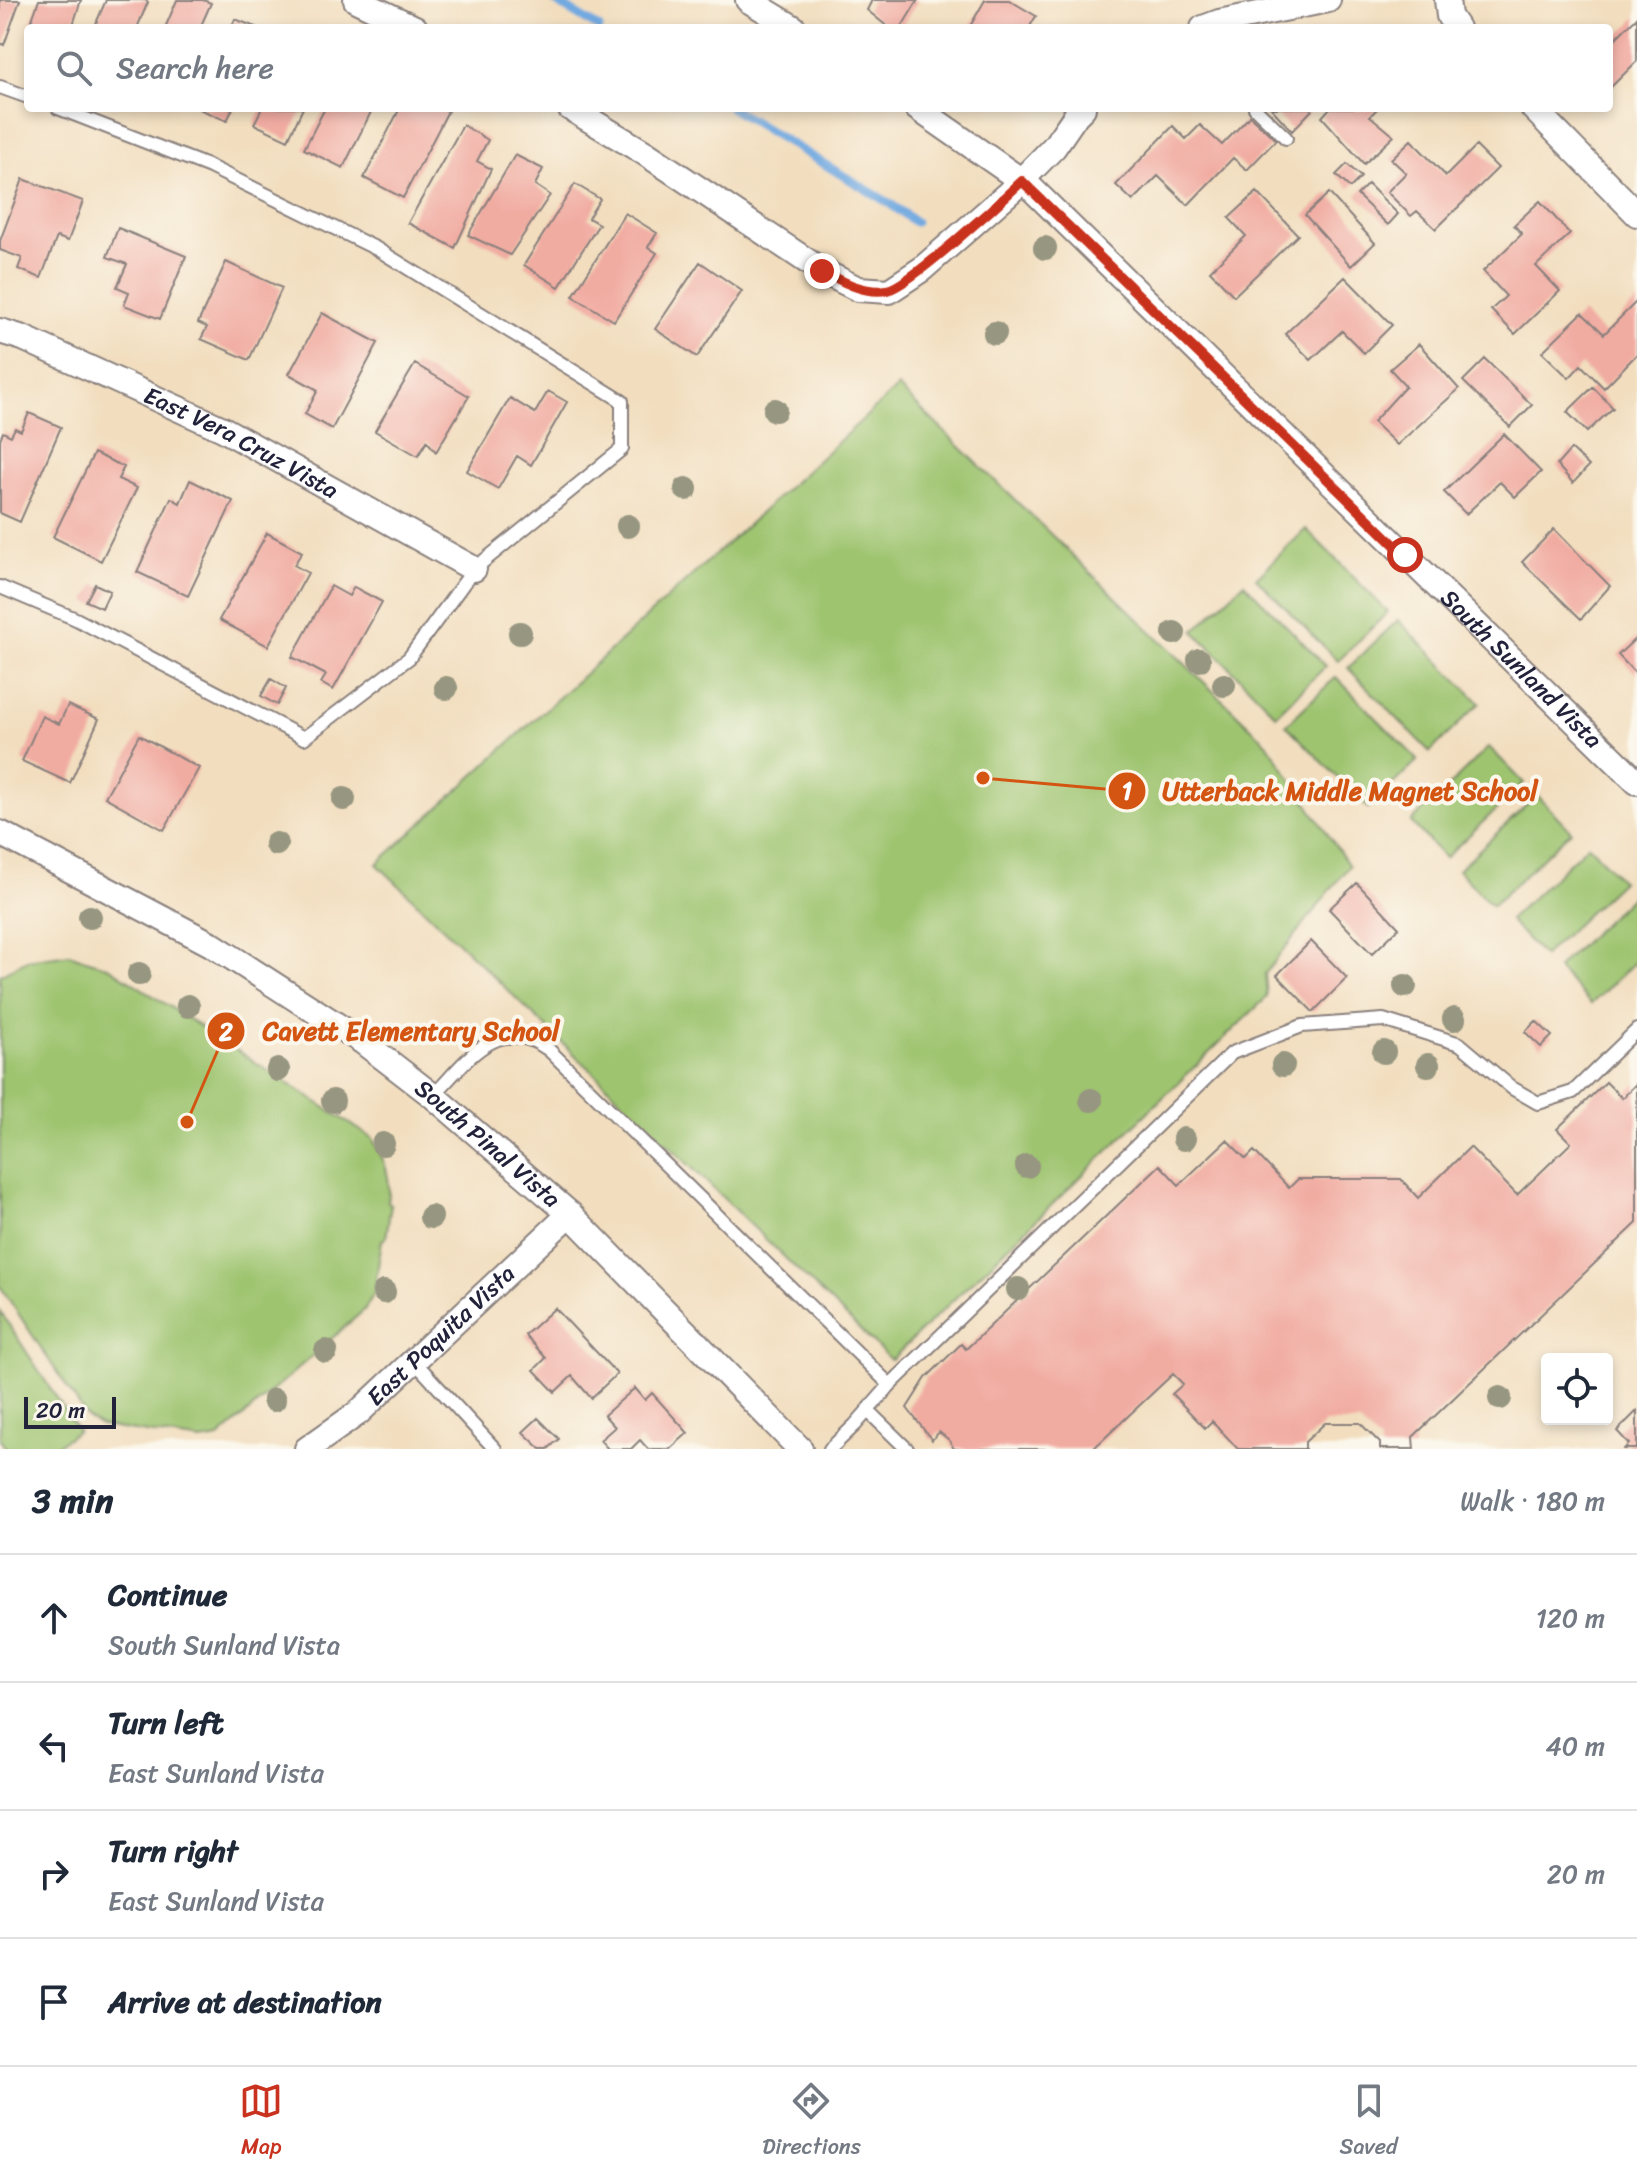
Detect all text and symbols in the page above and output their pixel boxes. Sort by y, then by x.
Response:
search box [24,24,1613,112]
text: Search here [116,41,274,95]
icon: search [52,46,96,90]
route end [804,253,840,289]
street label: East Vera Cruz Vista [137,375,346,510]
route start [1387,537,1423,573]
street label: South Sunland Vista [1430,579,1613,759]
callout: Utterback Middle Magnet School [1107,766,1554,816]
text: Utterback Middle Magnet School [1162,768,1539,814]
text: 1 [1122,770,1132,812]
callout: Cavett Elementary School [206,1006,576,1056]
text: Cavett Elementary School [262,1008,561,1054]
text: 2 [218,1011,233,1053]
street label: South Pinal Vista [405,1068,570,1219]
street label: East Poquita Vista [356,1254,525,1416]
map controls [1541,1353,1613,1425]
button: locate [1541,1353,1613,1425]
text: 20 m [36,1391,85,1430]
scale bar [24,1393,116,1429]
text: 3 min [32,1471,113,1531]
text: Walk · 180 m [1460,1478,1605,1524]
text: Continue [108,1568,227,1622]
text: 120 m [1536,1595,1605,1641]
icon: ahead [32,1596,76,1640]
text: South Sunland Vista [108,1622,340,1668]
text: Turn left [108,1696,224,1750]
text: 40 m [1546,1723,1605,1769]
icon: left [32,1724,76,1768]
text: East Sunland Vista [108,1750,324,1796]
text: Turn right [108,1824,238,1878]
text: 20 m [1547,1851,1605,1897]
icon: right [32,1852,76,1896]
text: East Sunland Vista [108,1878,324,1924]
text: Arrive at destination [108,1975,382,2029]
icon: arrive [32,1980,76,2024]
tab: Map [239,2079,283,2166]
tab: Directions [762,2079,861,2166]
tab: Saved [1340,2079,1398,2166]

